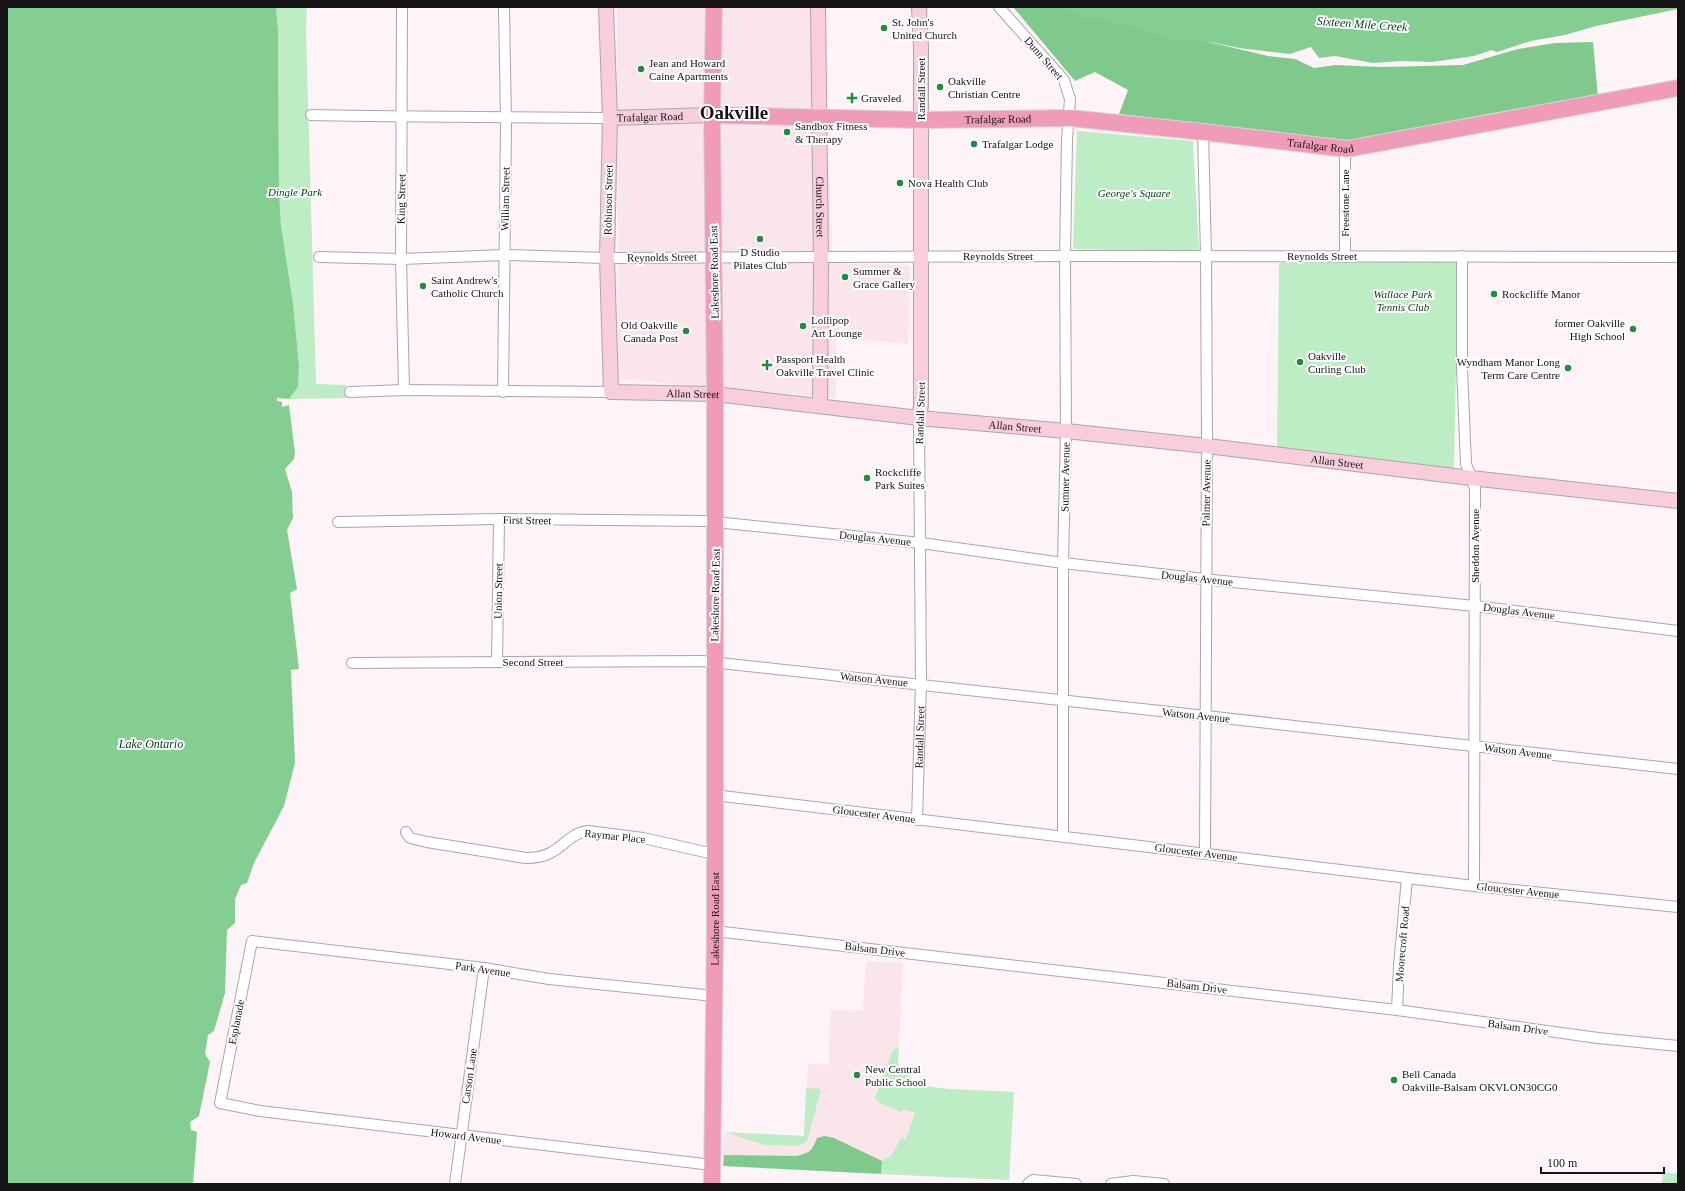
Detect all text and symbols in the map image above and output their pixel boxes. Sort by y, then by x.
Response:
water label: Sixteen Mile Creek [1316,14,1408,34]
place label: St. John's United Church [892,16,958,41]
marker: St. John's United Church [879,23,889,33]
street label: Dunn Street [1022,34,1066,82]
place label: Jean and Howard Caine Apartments [649,57,728,82]
street label: Randall Street [915,58,927,120]
marker: Jean and Howard Caine Apartments [636,64,646,74]
place label: Oakville Christian Centre [948,75,1021,100]
marker: Oakville Christian Centre [935,82,945,92]
marker: Graveled [846,92,858,104]
place label: Graveled [861,92,902,104]
district label: Oakville [700,102,768,123]
street label: Trafalgar Road [617,110,684,124]
street label: Trafalgar Road [965,113,1032,125]
place label: Sandbox Fitness & Therapy [795,120,867,145]
marker: Sandbox Fitness & Therapy [782,127,792,137]
street label: Trafalgar Road [1287,136,1355,155]
place label: Trafalgar Lodge [982,138,1053,150]
marker: Trafalgar Lodge [969,139,979,149]
street label: Robinson Street [601,165,615,235]
street label: William Street [498,167,512,231]
street label: Freestone Lane [1339,169,1351,237]
street label: King Street [395,174,407,224]
street label: Church Street [814,176,827,237]
place label: Nova Health Club [908,177,989,189]
marker: Nova Health Club [895,178,905,188]
park label: Dingle Park [267,186,323,198]
park label: George's Square [1098,187,1170,199]
street label: Lakeshore Road East [707,225,721,319]
marker: D Studio Pilates Club [755,234,765,244]
place label: D Studio Pilates Club [733,246,787,271]
street label: Reynolds Street [627,250,697,264]
street label: Reynolds Street [963,250,1033,262]
street label: Reynolds Street [1287,250,1357,262]
place label: Summer & Grace Gallery [853,265,915,290]
marker: Summer & Grace Gallery [840,272,850,282]
place label: Saint Andrew's Catholic Church [431,274,504,299]
marker: Saint Andrew's Catholic Church [418,281,428,291]
park label: Wallace Park Tennis Club [1373,288,1434,313]
place label: Rockcliffe Manor [1502,288,1581,300]
marker: Rockcliffe Manor [1489,289,1499,299]
place label: Lollipop Art Lounge [811,314,862,339]
place label: former Oakville High School [1554,317,1625,342]
place label: Old Oakville Canada Post [621,319,678,344]
marker: Lollipop Art Lounge [798,321,808,331]
marker: former Oakville High School [1628,324,1638,334]
marker: Old Oakville Canada Post [681,326,691,336]
place label: Oakville Curling Club [1308,350,1366,375]
place label: Passport Health Oakville Travel Clinic [776,353,875,378]
place label: Wyndham Manor Long Term Care Centre [1457,356,1560,381]
marker: Oakville Curling Club [1295,357,1305,367]
marker: Passport Health Oakville Travel Clinic [761,359,773,371]
marker: Wyndham Manor Long Term Care Centre [1563,363,1573,373]
street label: Randall Street [913,381,927,445]
street label: Allan Street [666,387,720,400]
street label: Allan Street [988,418,1042,435]
street label: Sumner Avenue [1058,442,1072,512]
street label: Allan Street [1310,453,1364,471]
street label: Palmer Avenue [1199,459,1213,526]
place label: Rockcliffe Park Suites [875,466,925,491]
marker: Rockcliffe Park Suites [862,473,872,483]
street label: Sheddon Avenue [1469,509,1481,583]
street label: First Street [503,514,551,526]
street label: Douglas Avenue [838,528,912,548]
street label: Lakeshore Road East [708,548,722,642]
street label: Union Street [492,563,504,619]
street label: Douglas Avenue [1160,568,1234,588]
street label: Douglas Avenue [1482,601,1556,621]
street label: Second Street [503,656,563,668]
street label: Watson Avenue [839,669,909,689]
street label: Watson Avenue [1161,705,1231,725]
street label: Randall Street [913,706,926,769]
water label: Lake Ontario [118,737,183,751]
street label: Watson Avenue [1483,741,1553,761]
street label: Gloucester Avenue [832,803,916,825]
street label: Raymar Place [584,827,646,845]
street label: Gloucester Avenue [1154,841,1238,863]
street label: Lakeshore Road East [709,872,721,966]
street label: Gloucester Avenue [1476,880,1560,900]
street label: Moorecroft Road [1393,905,1411,982]
street label: Balsam Drive [844,939,906,959]
street label: Park Avenue [455,959,512,979]
street label: Balsam Drive [1166,976,1228,996]
street label: Esplanade [226,999,246,1045]
street label: Balsam Drive [1487,1017,1549,1037]
street label: Carson Lane [459,1047,479,1105]
place label: New Central Public School [865,1063,926,1088]
place label: Bell Canada Oakville-Balsam OKVLON30CG0 [1402,1068,1558,1093]
marker: New Central Public School [852,1070,862,1080]
marker: Bell Canada Oakville-Balsam OKVLON30CG0 [1389,1075,1399,1085]
street label: Howard Avenue [430,1126,502,1146]
scale bar [1541,1149,1664,1175]
text: 100 m [1547,1156,1578,1170]

